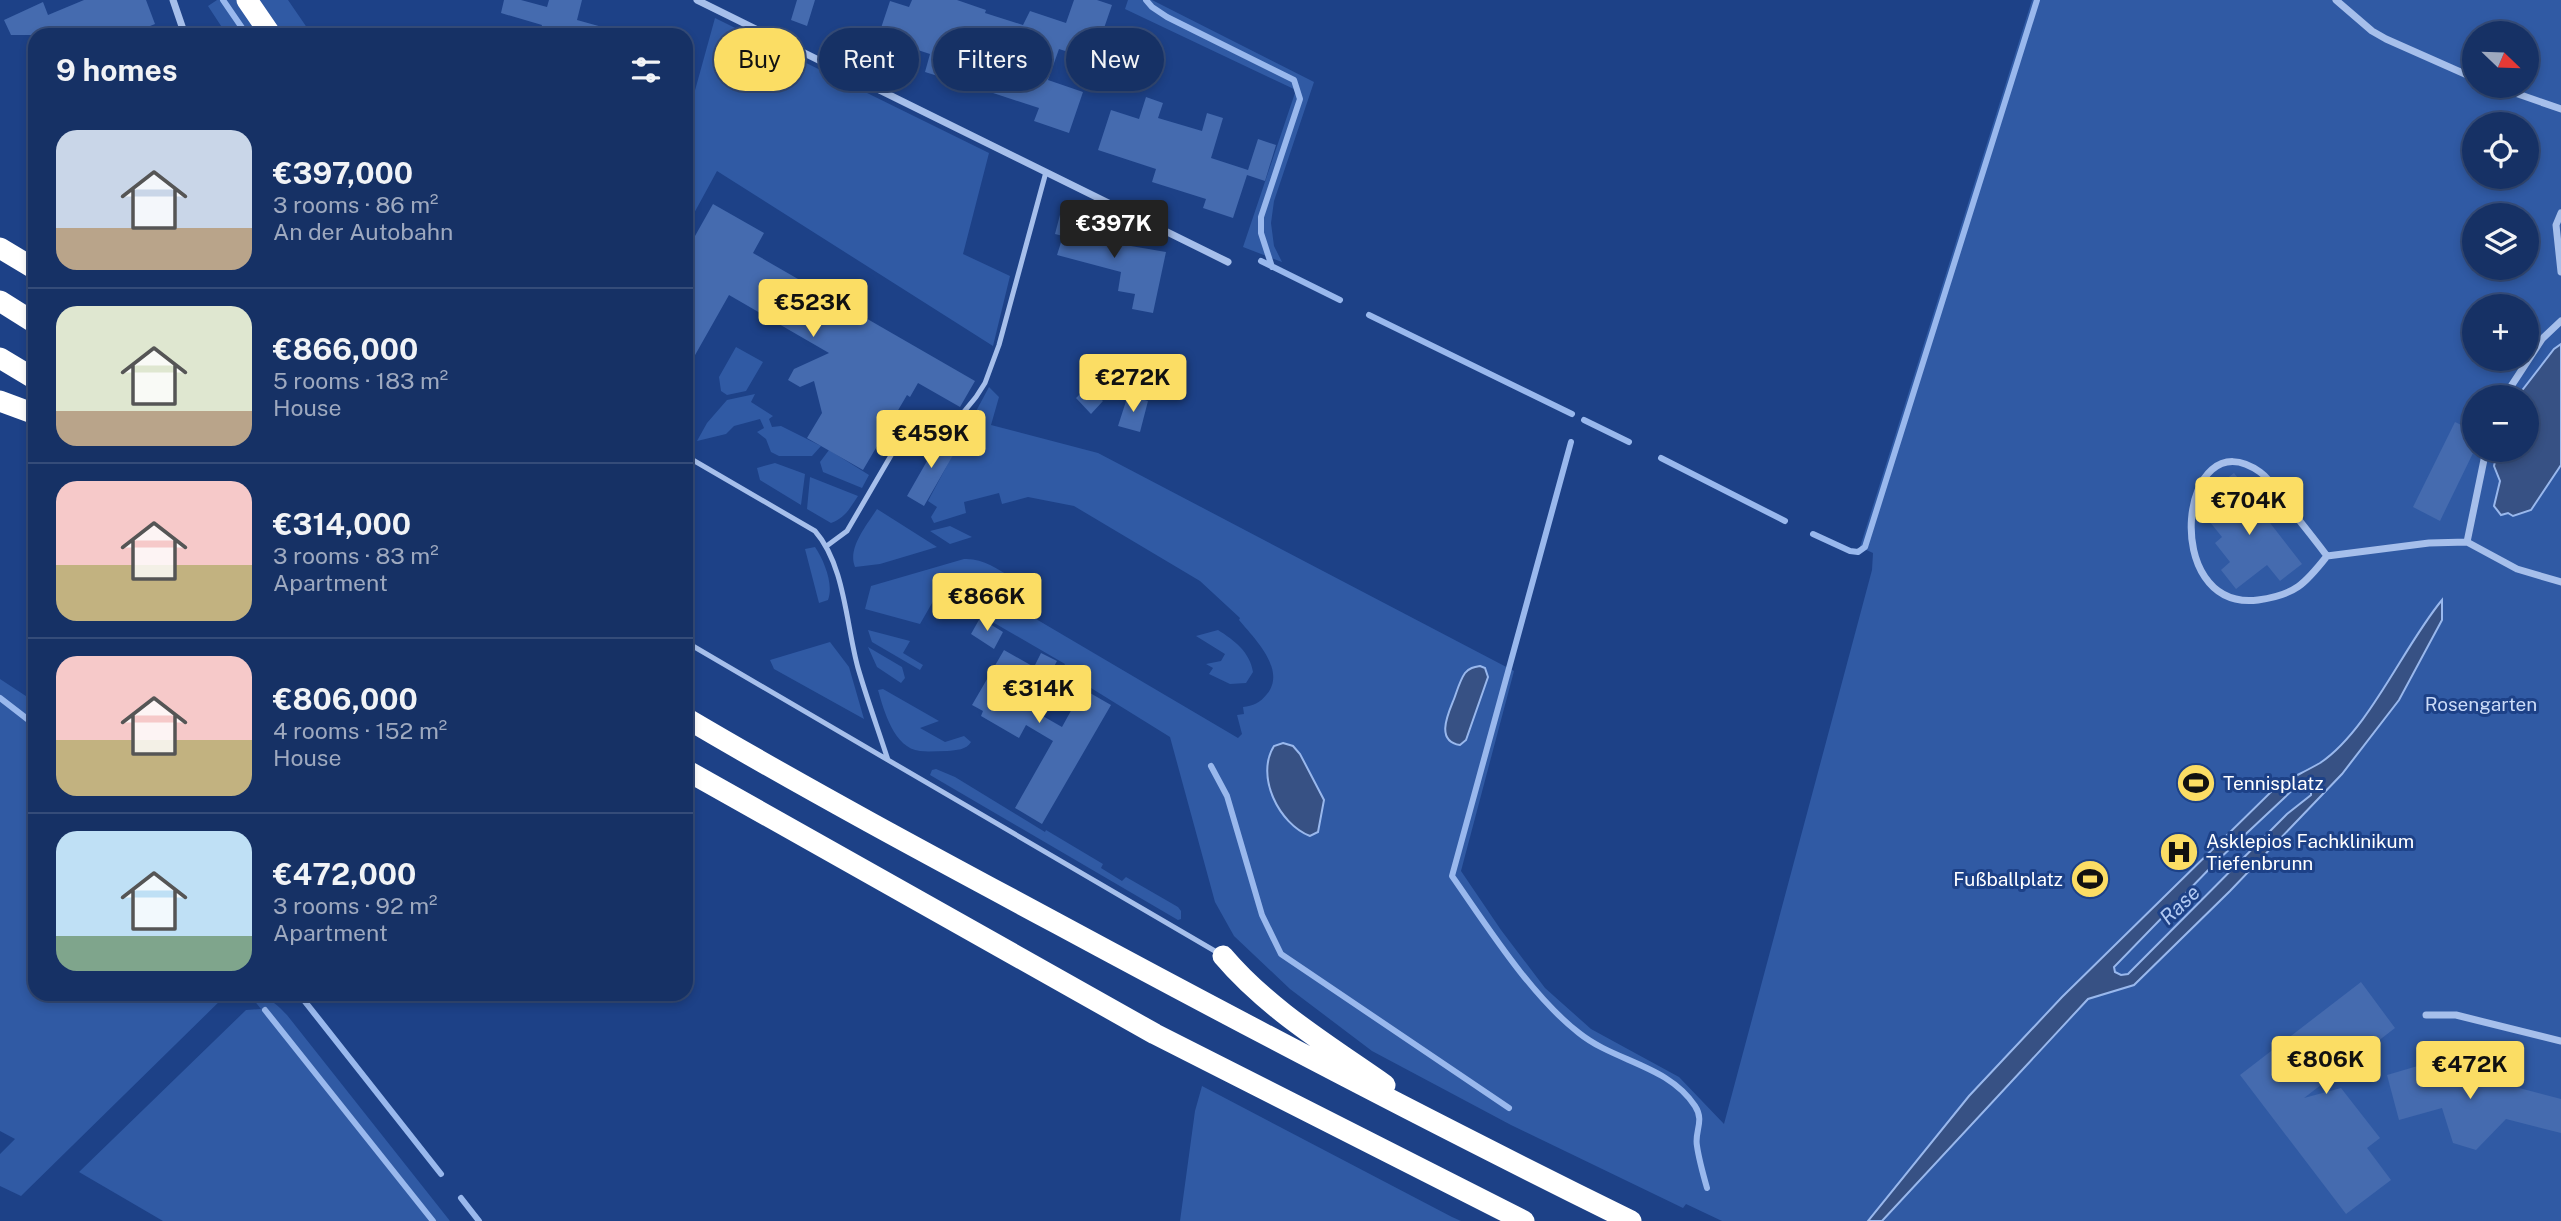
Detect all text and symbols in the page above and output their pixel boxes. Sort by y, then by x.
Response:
north arrow [2462,21,2539,98]
map controls [2462,21,2539,462]
chip: Buy [714,28,805,91]
chip: Rent [819,28,919,91]
chip: Filters [933,28,1052,91]
chip: New [1066,28,1164,91]
icon: filters [627,51,665,89]
text: 9 homes [56,52,178,88]
button: locate [2462,112,2539,189]
text: €397,000 [273,155,413,191]
icon: home [112,158,196,242]
text: 3 rooms · 86 m² [273,191,439,218]
pin: €397K [1065,201,1163,260]
button: layers [2462,203,2539,280]
text: €397K [1076,209,1152,236]
text: An der Autobahn [273,218,453,245]
pin: €523K [764,280,862,339]
text: €523K [775,288,851,315]
button: + [2462,294,2539,371]
text: €866,000 [273,331,418,367]
icon: home [112,334,196,418]
pin: €272K [1084,354,1182,414]
text: €272K [1095,363,1171,390]
text: 5 rooms · 183 m² [273,367,448,394]
button: − [2462,385,2539,462]
text: House [273,394,341,421]
pin: €459K [882,410,980,470]
text: €459K [893,419,969,446]
pin: €704K [2200,477,2298,537]
text: €704K [2211,486,2287,513]
text: €314,000 [273,506,411,542]
icon: home [112,509,196,593]
text: 3 rooms · 83 m² [273,542,439,569]
text: Apartment [273,569,388,596]
pin: €866K [938,574,1036,633]
text: €866K [948,582,1026,609]
pin: €314K [990,666,1088,725]
text: €314K [1003,674,1075,701]
text: €806,000 [273,681,418,717]
icon: home [112,684,196,768]
park label: Rosengarten [2425,693,2537,715]
text: 4 rooms · 152 m² [273,717,447,744]
text: House [273,744,341,771]
sports icon: Tennisplatz [2175,762,2217,804]
place label: Tennisplatz [2223,772,2324,794]
place label: Asklepios Fachklinikum Tiefenbrunn [2206,830,2414,874]
hospital icon: Asklepios Fachklinikum Tiefenbrunn [2158,831,2200,873]
text: €472,000 [273,856,416,892]
sports icon: Fußballplatz [2069,858,2111,900]
icon: home [112,859,196,943]
place label: Fußballplatz [1953,868,2063,890]
water label: Rase [2154,880,2205,930]
text: 3 rooms · 92 m² [273,892,438,919]
text: Apartment [273,919,388,946]
pin: €806K [2277,1036,2375,1096]
pin: €472K [2421,1042,2519,1101]
text: €806K [2288,1045,2364,1072]
text: €472K [2432,1050,2508,1077]

